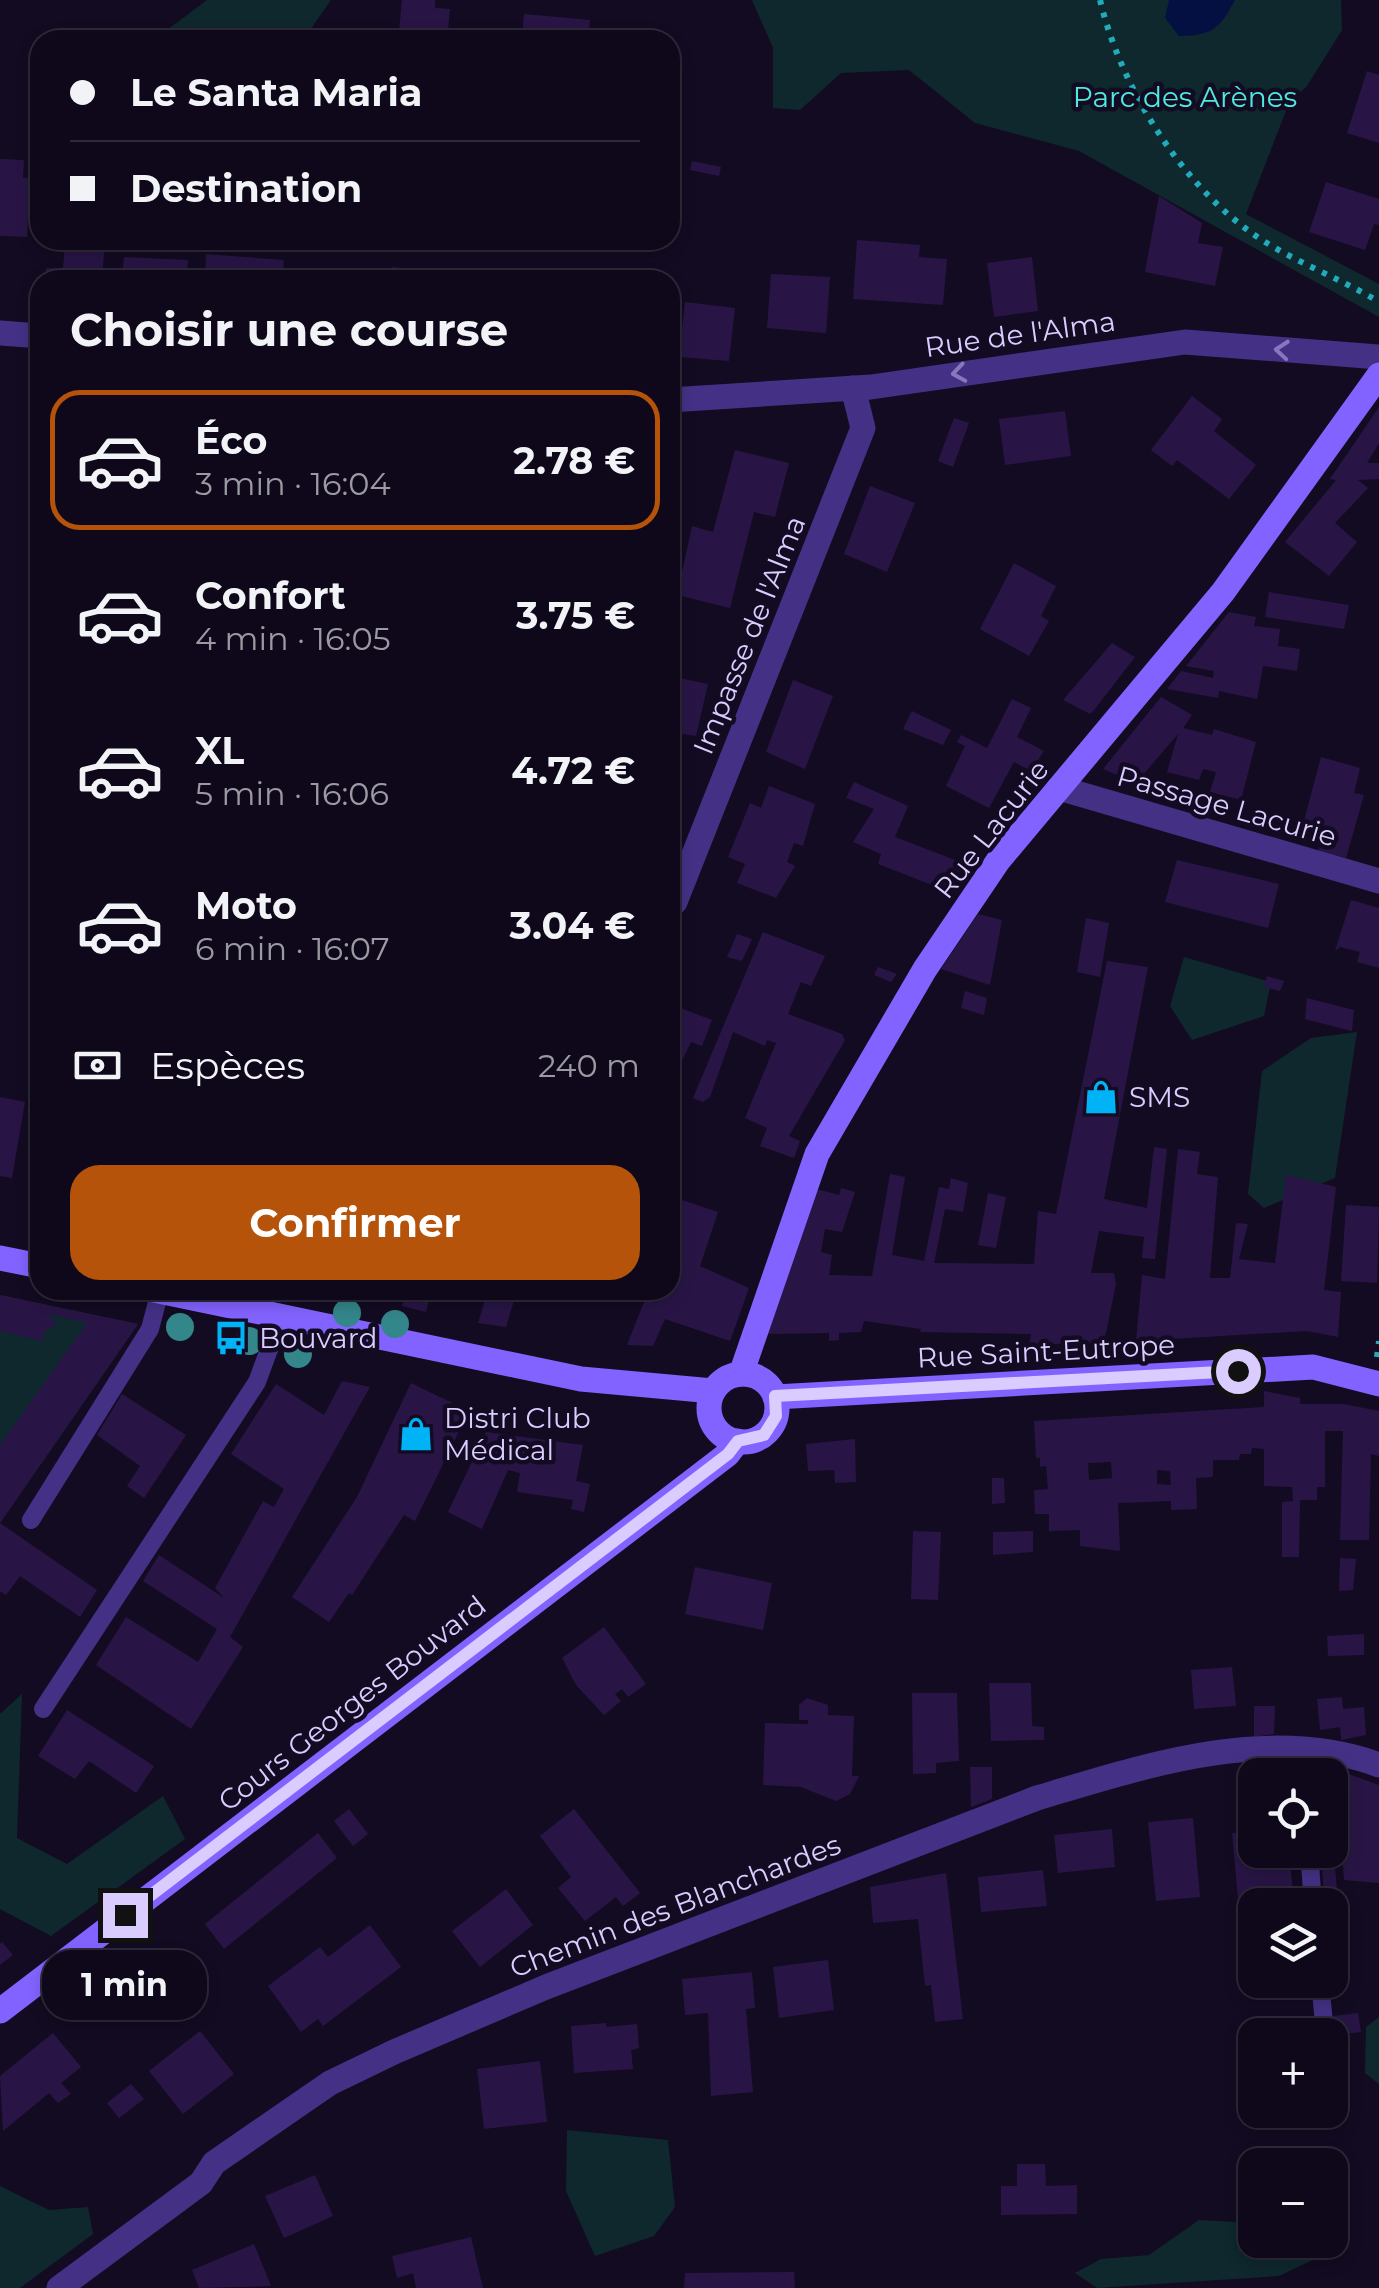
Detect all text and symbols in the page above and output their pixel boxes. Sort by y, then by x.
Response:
text: Le Santa Maria [130,69,422,116]
park label: Parc des Arènes [1073,80,1297,114]
text: Destination [130,165,362,212]
text: Choisir une course [70,302,508,357]
street label: Rue de l'Alma [922,304,1118,364]
one-way arrow [1273,339,1289,361]
one-way arrow [951,362,968,383]
icon: car [75,415,165,505]
text: Éco [195,417,267,464]
text: 2.78 € [513,437,635,484]
text: 3 min · 16:04 [195,464,391,503]
street label: Impasse de l'Alma [686,511,812,759]
icon: car [75,570,165,660]
text: Confort [195,572,346,619]
text: 3.75 € [516,592,635,639]
text: 4 min · 16:05 [195,619,391,658]
icon: car [75,725,165,815]
text: XL [195,727,244,774]
text: 4.72 € [511,747,635,794]
street label: Rue Lacurie [926,753,1056,905]
street label: Passage Lacurie [1113,758,1341,854]
text: 5 min · 16:06 [195,774,389,813]
icon: car [75,880,165,970]
text: Moto [195,882,297,929]
text: 3.04 € [509,902,635,949]
text: 6 min · 16:07 [195,929,390,968]
icon: cash [70,1038,125,1093]
text: Espèces [150,1042,305,1089]
text: 240 m [538,1046,640,1085]
shop icon: SMS [1082,1078,1120,1116]
place label: SMS [1129,1080,1190,1114]
button: Confirmer [70,1165,640,1280]
bus stop icon: Bouvard [212,1319,250,1357]
place label: Bouvard [259,1321,378,1355]
street label: Rue Saint-Eutrope [916,1327,1176,1375]
route start [1216,1349,1261,1394]
place label: Distri Club Médical [444,1401,591,1467]
shop icon: Distri Club Médical [397,1415,435,1453]
street label: Cours Georges Bouvard [211,1588,493,1818]
map controls [1238,1758,1348,2258]
button: locate [1238,1758,1348,1868]
street label: Chemin des Blanchardes [505,1827,845,1985]
button: layers [1238,1888,1348,1998]
route end [103,1893,148,1938]
callout: 1 min [42,1950,208,2020]
text: 1 min [81,1965,168,2004]
button: + [1238,2018,1348,2128]
button: − [1238,2148,1348,2258]

